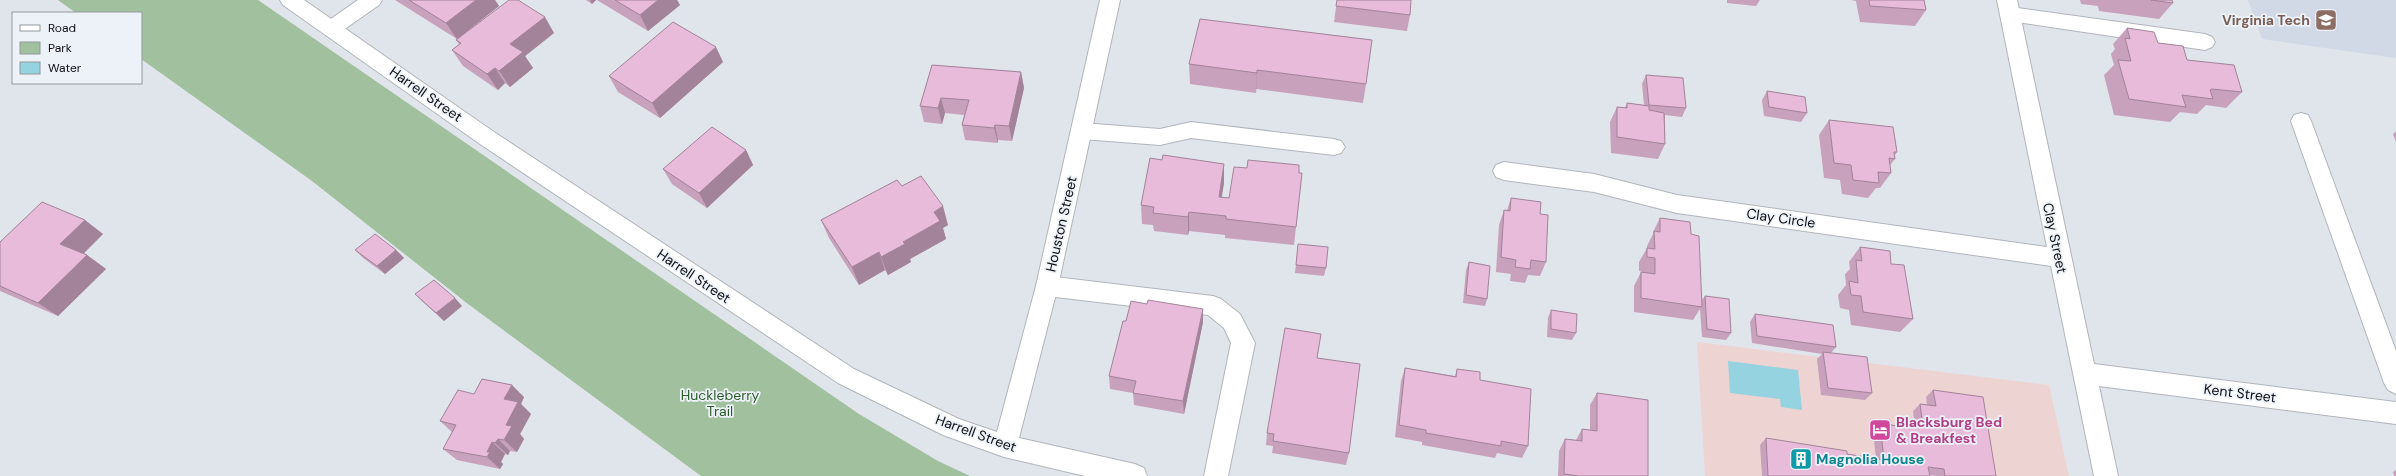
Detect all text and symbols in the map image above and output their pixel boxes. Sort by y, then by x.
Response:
school or university icon: Virginia Tech [2313,7,2339,33]
place label: Virginia Tech [2222,11,2310,29]
legend [12,12,142,84]
text: Road [48,20,76,36]
text: Park [48,40,72,56]
text: Water [48,60,82,76]
street label: Harrell Street [386,62,466,126]
street label: Houston Street [1041,174,1081,274]
street label: Clay Street [2039,201,2071,275]
street label: Clay Circle [1745,204,1817,232]
street label: Harrell Street [654,245,734,307]
street label: Kent Street [2203,380,2277,406]
park label: Huckleberry Trail [681,386,759,420]
street label: Harrell Street [933,410,1019,456]
place label: Blacksburg Bed & Breakfest [1896,413,2002,447]
hotel icon: Blacksburg Bed & Breakfest [1867,417,1893,443]
building icon: Magnolia House [1788,446,1814,472]
place label: Magnolia House [1816,450,1924,468]

